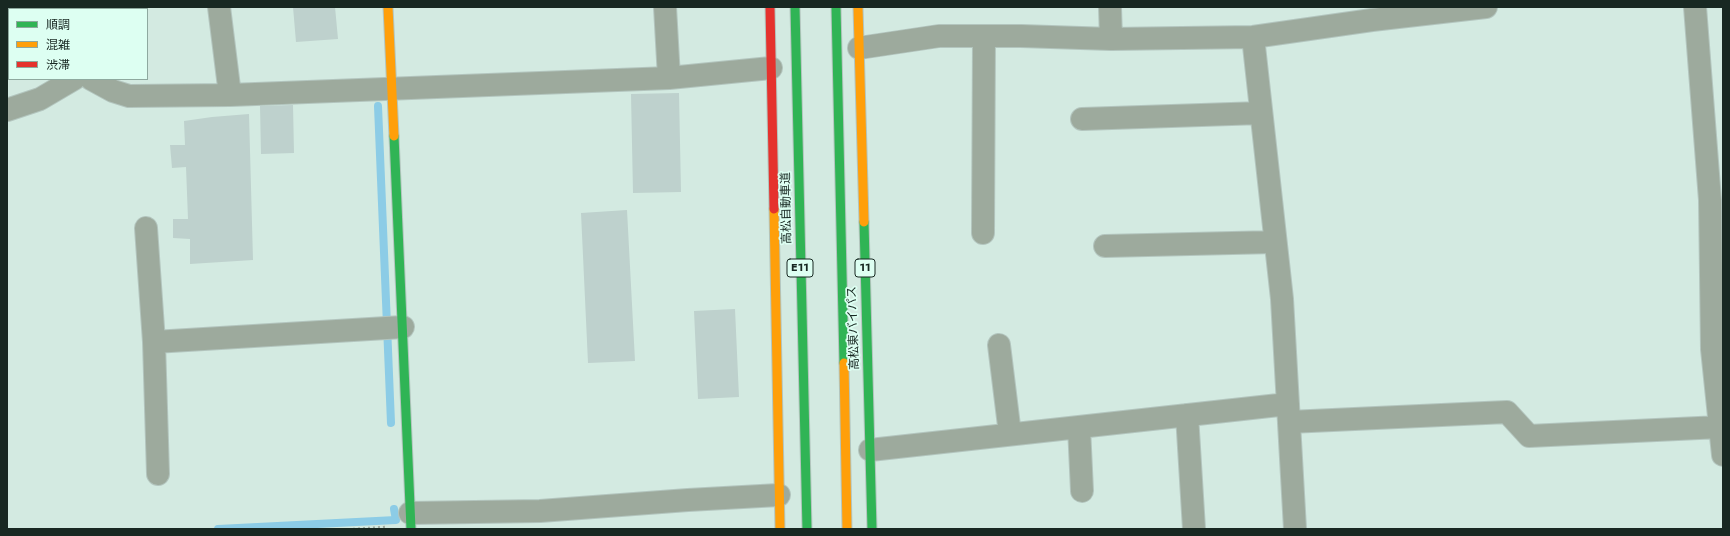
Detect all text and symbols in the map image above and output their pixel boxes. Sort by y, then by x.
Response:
legend [8,8,148,80]
text: 順調 [46,16,70,34]
text: 混雑 [46,36,70,54]
text: 渋滞 [46,56,70,74]
street label: 高松自動車道 [779,172,795,244]
road number: E11 [787,259,813,277]
road number: 11 [855,259,875,277]
street label: 高松東バイパス [845,286,863,370]

